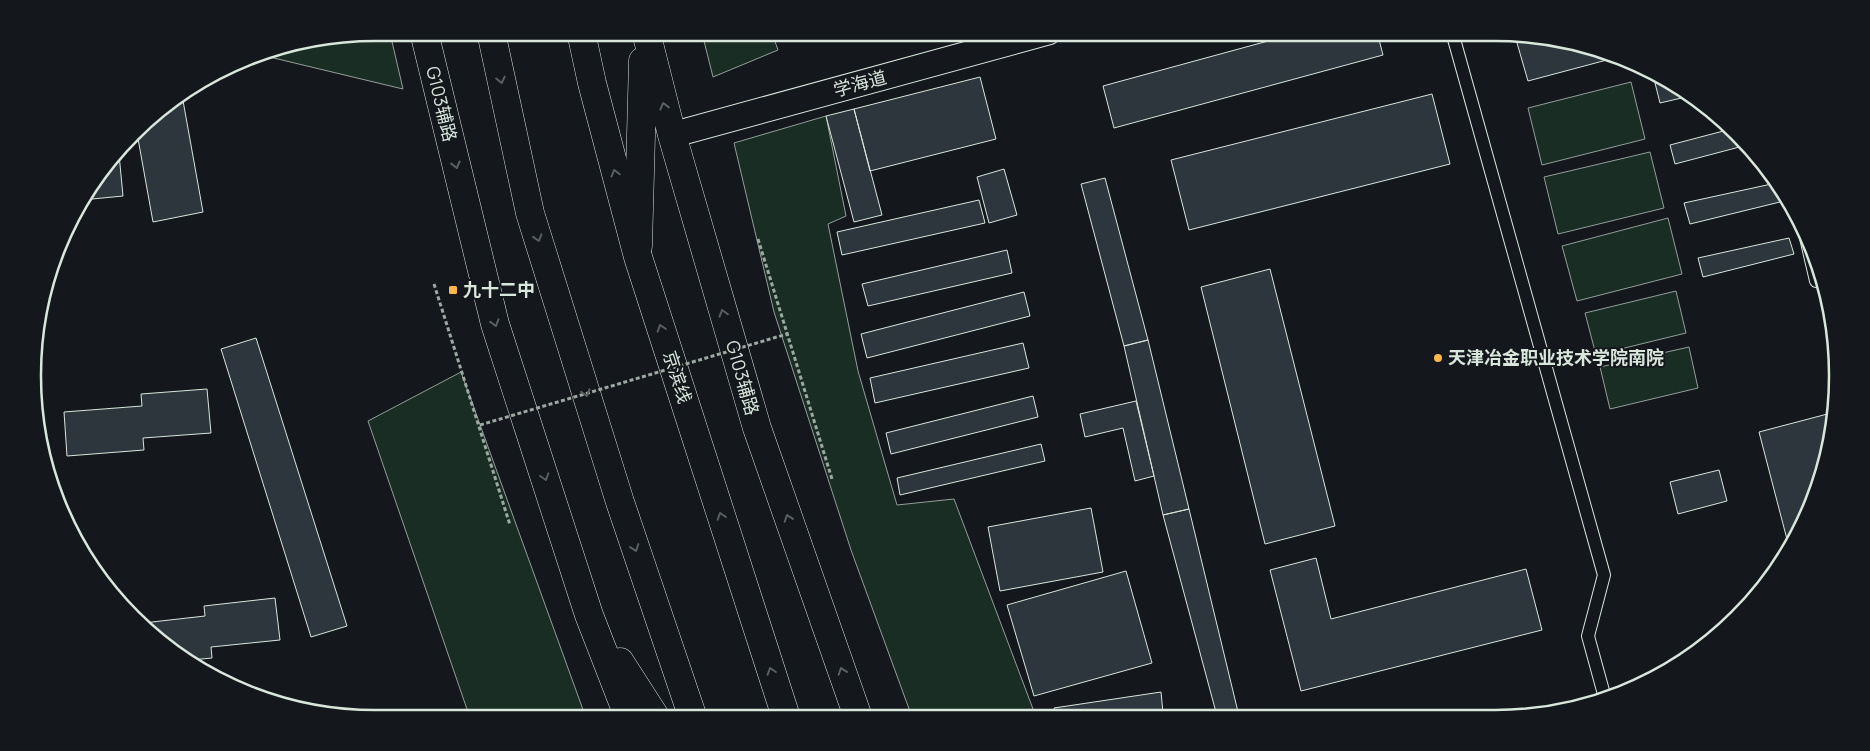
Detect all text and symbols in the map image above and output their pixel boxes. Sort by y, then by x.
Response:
street label: G103辅路 [421,64,463,144]
street label: 学海道 [831,64,889,102]
one-way arrow [495,76,506,85]
one-way arrow [659,102,670,111]
one-way arrow [450,161,461,170]
one-way arrow [610,168,621,177]
one-way arrow [533,234,543,242]
place label: 九十二中 [463,277,535,301]
marker: 九十二中 [447,284,459,296]
one-way arrow [719,310,729,318]
one-way arrow [489,318,500,327]
one-way arrow [657,325,667,333]
street label: G103辅路 [721,338,765,418]
place label: 天津冶金职业技术学院南院 [1448,345,1664,369]
street label: 京滨线 [658,347,698,406]
marker: 天津冶金职业技术学院南院 [1432,352,1444,364]
one-way arrow [581,389,591,397]
one-way arrow [539,473,549,481]
one-way arrow [717,513,727,521]
one-way arrow [784,514,794,523]
one-way arrow [630,544,640,552]
one-way arrow [767,668,777,676]
one-way arrow [838,668,848,676]

